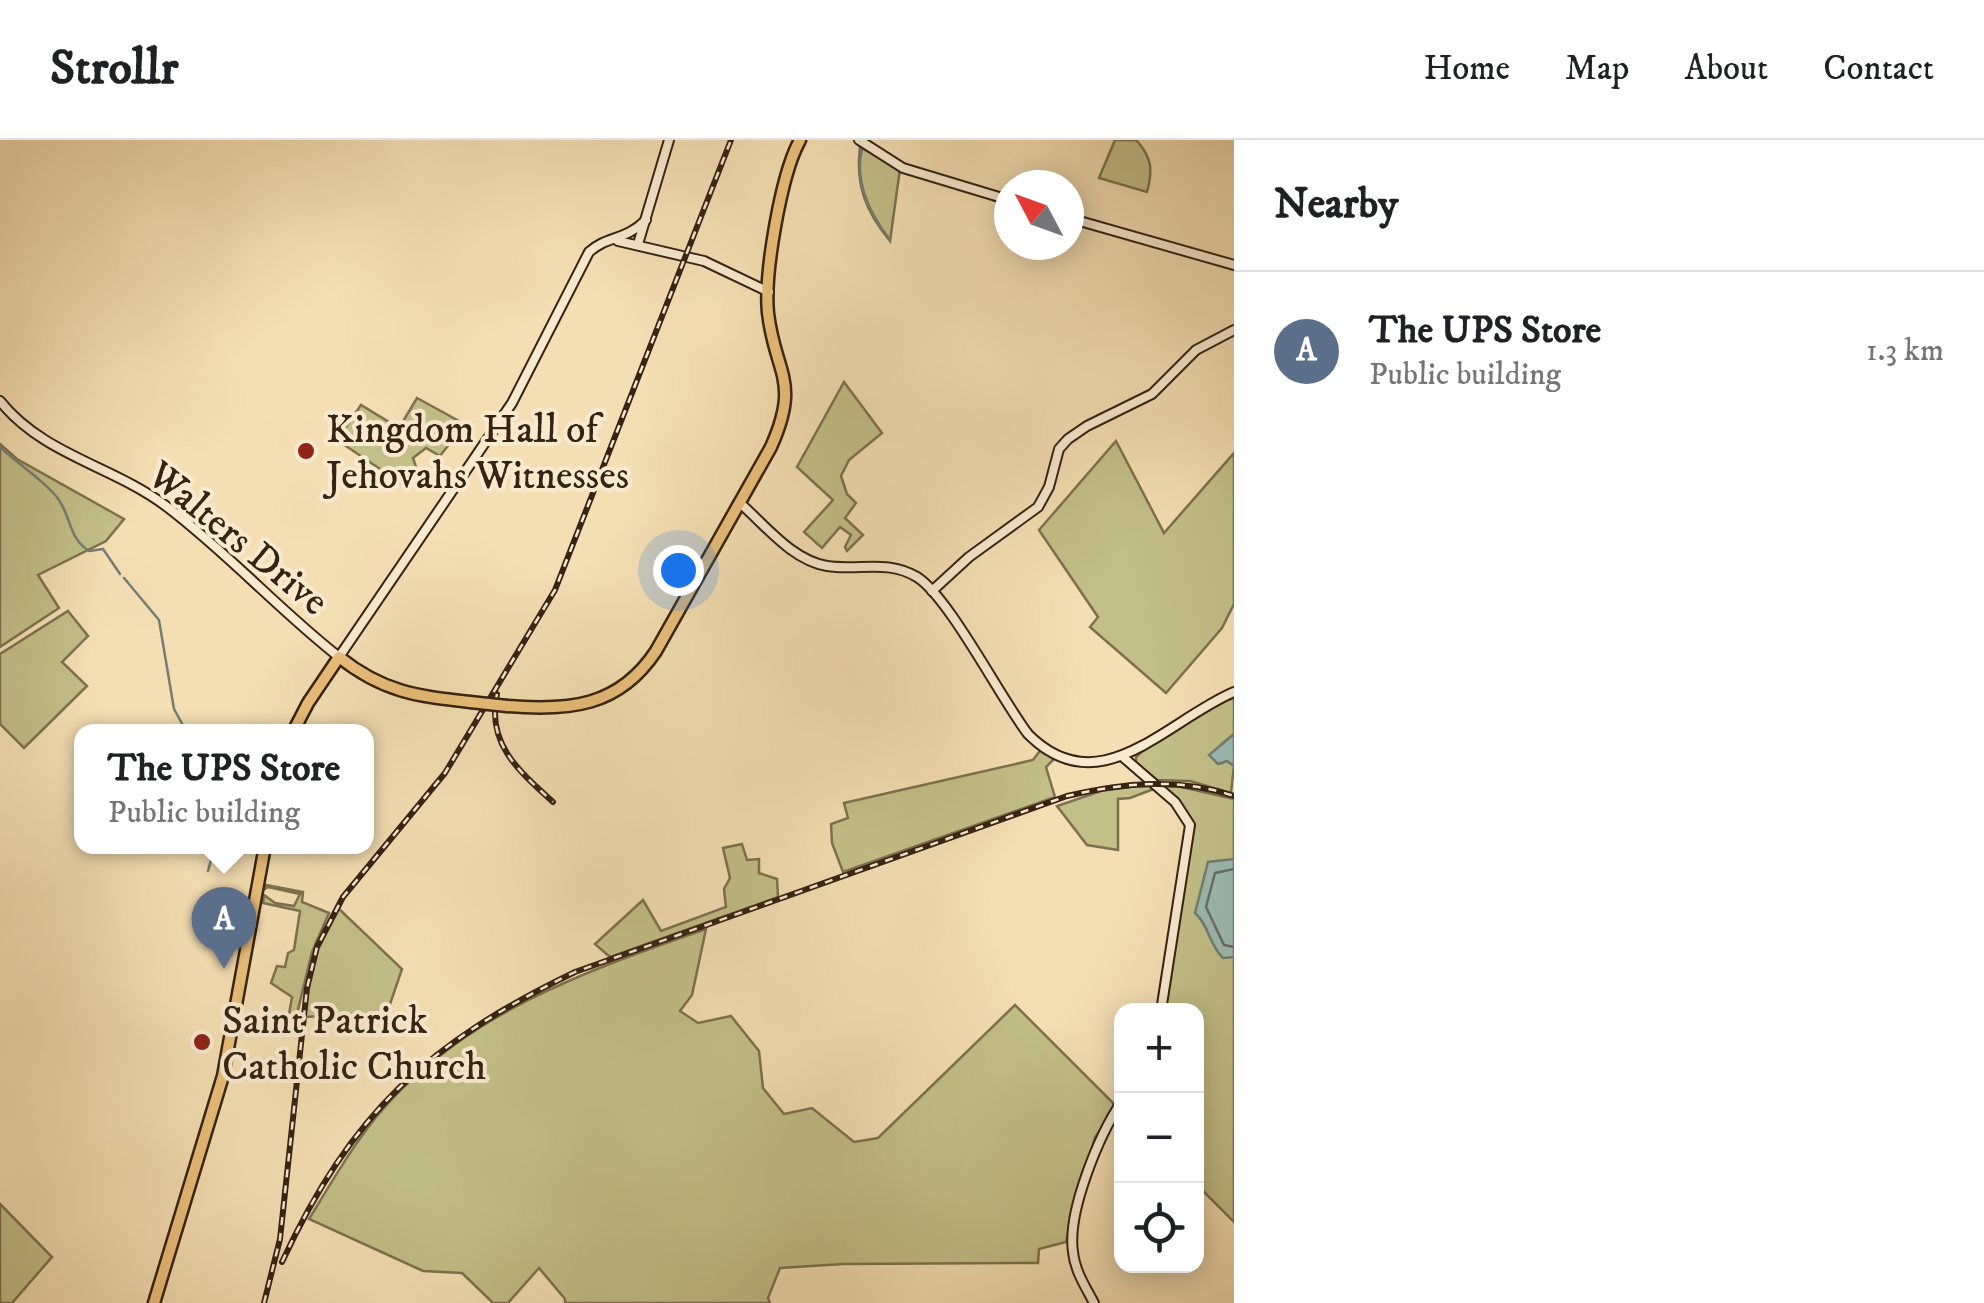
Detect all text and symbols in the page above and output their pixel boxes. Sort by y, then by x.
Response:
text: Strollr [50,39,178,99]
text: Home [1423,47,1510,91]
text: Map [1565,47,1629,91]
text: About [1684,47,1768,91]
text: Contact [1823,47,1934,91]
north arrow [994,170,1084,260]
text: Nearby [1274,179,1398,231]
text: The UPS Store [1369,307,1601,355]
text: A [1296,331,1317,371]
text: 1.3 km [1866,331,1944,371]
text: Public building [1369,355,1561,395]
place label: Kingdom Hall of Jehovahs Witnesses [322,406,629,502]
marker: Kingdom Hall of Jehovahs Witnesses [295,440,317,462]
street label: Walters Drive [136,451,338,627]
your location [653,545,704,596]
popup [74,724,374,854]
text: The UPS Store [108,745,340,793]
text: Public building [108,793,300,833]
pin: A [192,886,256,969]
place label: Saint Patrick Catholic Church [222,997,486,1093]
map controls [1114,1003,1204,1273]
button: + [1114,1003,1204,1093]
marker: Saint Patrick Catholic Church [191,1031,213,1053]
button: − [1114,1093,1204,1183]
button: locate [1114,1183,1204,1273]

